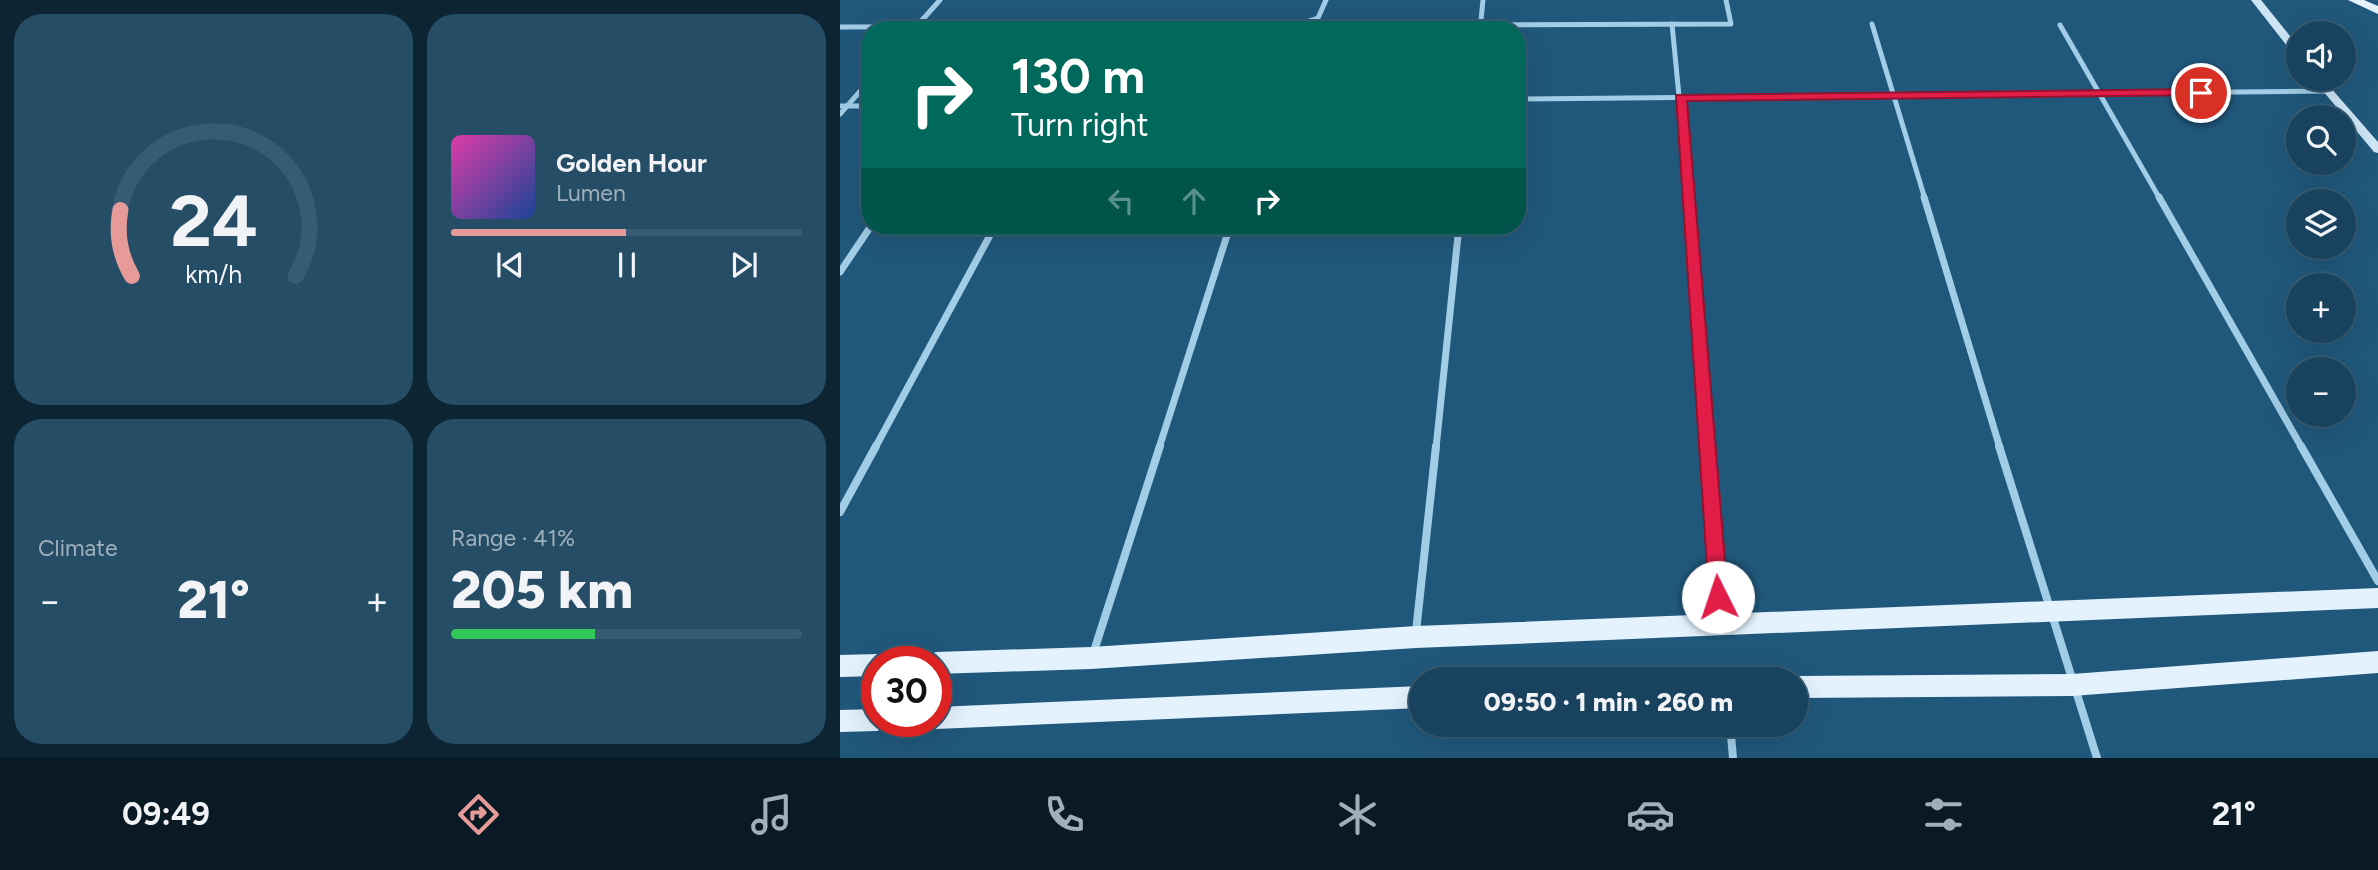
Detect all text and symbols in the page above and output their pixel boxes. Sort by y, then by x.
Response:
map controls [2286,21,2356,427]
button: sound [2286,21,2356,91]
text: 130 m [1011,46,1145,105]
icon: right [896,49,987,140]
pin [2171,63,2231,123]
icon: arrive [2182,74,2220,112]
button: search [2286,105,2356,175]
text: Turn right [1011,106,1149,144]
text: Golden Hour [556,147,707,179]
text: 24 [169,177,258,264]
text: Lumen [556,179,626,207]
icon: left [1102,182,1140,220]
icon: ahead [1175,182,1213,220]
icon: right [1248,182,1286,220]
button: layers [2286,189,2356,259]
icon: previous [491,246,529,284]
icon: pause [608,246,646,284]
icon: next [725,246,763,284]
text: km/h [185,259,242,289]
button: + [2286,273,2356,343]
button: − [2286,357,2356,427]
text: Range · 41% [451,524,575,552]
text: Climate [38,534,117,562]
text: 205 km [451,559,633,621]
position arrow [1681,560,1755,634]
text: 21° [177,569,250,631]
text: − [38,578,62,624]
text: + [365,578,389,624]
speed limit sign: 30 [861,646,952,737]
text: 09:50 · 1 min · 260 m [1484,686,1733,718]
icon: directions [454,790,503,839]
icon: music [747,790,796,839]
icon: phone [1040,790,1089,839]
icon: climate [1333,790,1382,839]
icon: car [1626,790,1675,839]
icon: filters [1919,790,1968,839]
text: 09:49 [122,795,210,833]
text: 21° [2212,795,2256,833]

